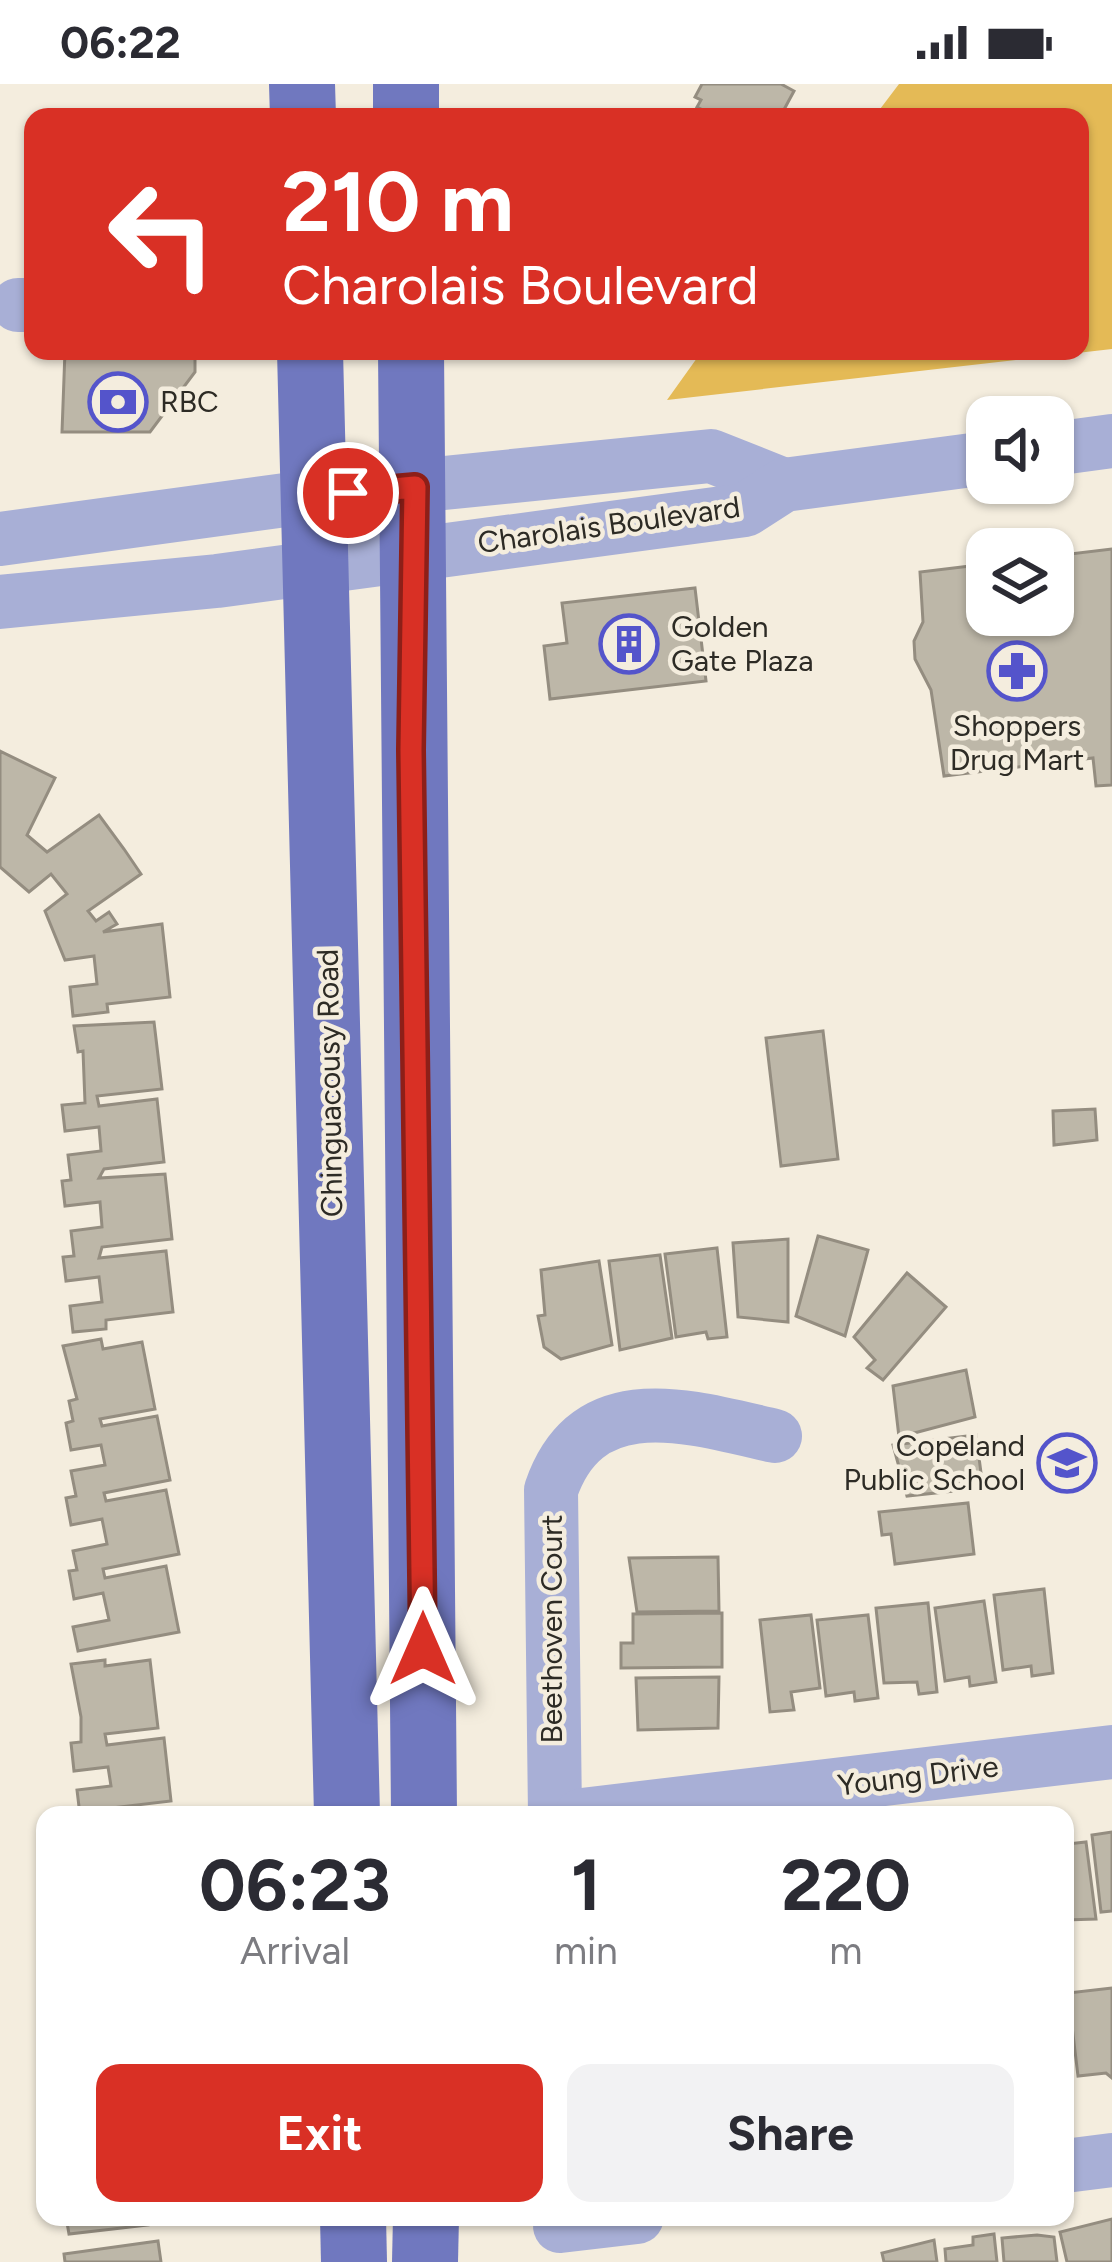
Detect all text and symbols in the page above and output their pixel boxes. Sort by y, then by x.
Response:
text: 06:22 [60,15,181,69]
text: 210 m [282,151,514,252]
icon: left [84,156,240,312]
text: Charolais Boulevard [282,253,759,318]
bank icon: RBC [87,371,149,433]
place label: RBC [160,383,219,420]
map controls [966,396,1074,636]
button: sound [966,396,1074,504]
pin [297,442,399,544]
icon: arrive [315,460,381,526]
street label: Charolais Boulevard [475,488,743,561]
button: layers [966,528,1074,636]
place label: Golden Gate Plaza [671,608,813,679]
building icon: Golden Gate Plaza [598,613,660,675]
pharmacy icon: Shoppers Drug Mart [986,640,1048,702]
place label: Shoppers Drug Mart [950,707,1084,778]
street label: Chinguacousy Road [309,949,350,1217]
place label: Copeland Public School [843,1427,1025,1498]
school or university icon: Copeland Public School [1036,1432,1098,1494]
street label: Beethoven Court [533,1514,570,1744]
position arrow [360,1586,486,1712]
street label: Young Drive [835,1747,1000,1804]
text: 06:23 [199,1842,391,1928]
text: 1 [571,1842,601,1928]
text: 220 [781,1842,911,1928]
text: Arrival [240,1927,350,1974]
text: min [554,1927,618,1974]
text: m [829,1927,863,1974]
button: Exit [96,2064,543,2202]
button: Share [567,2064,1014,2202]

